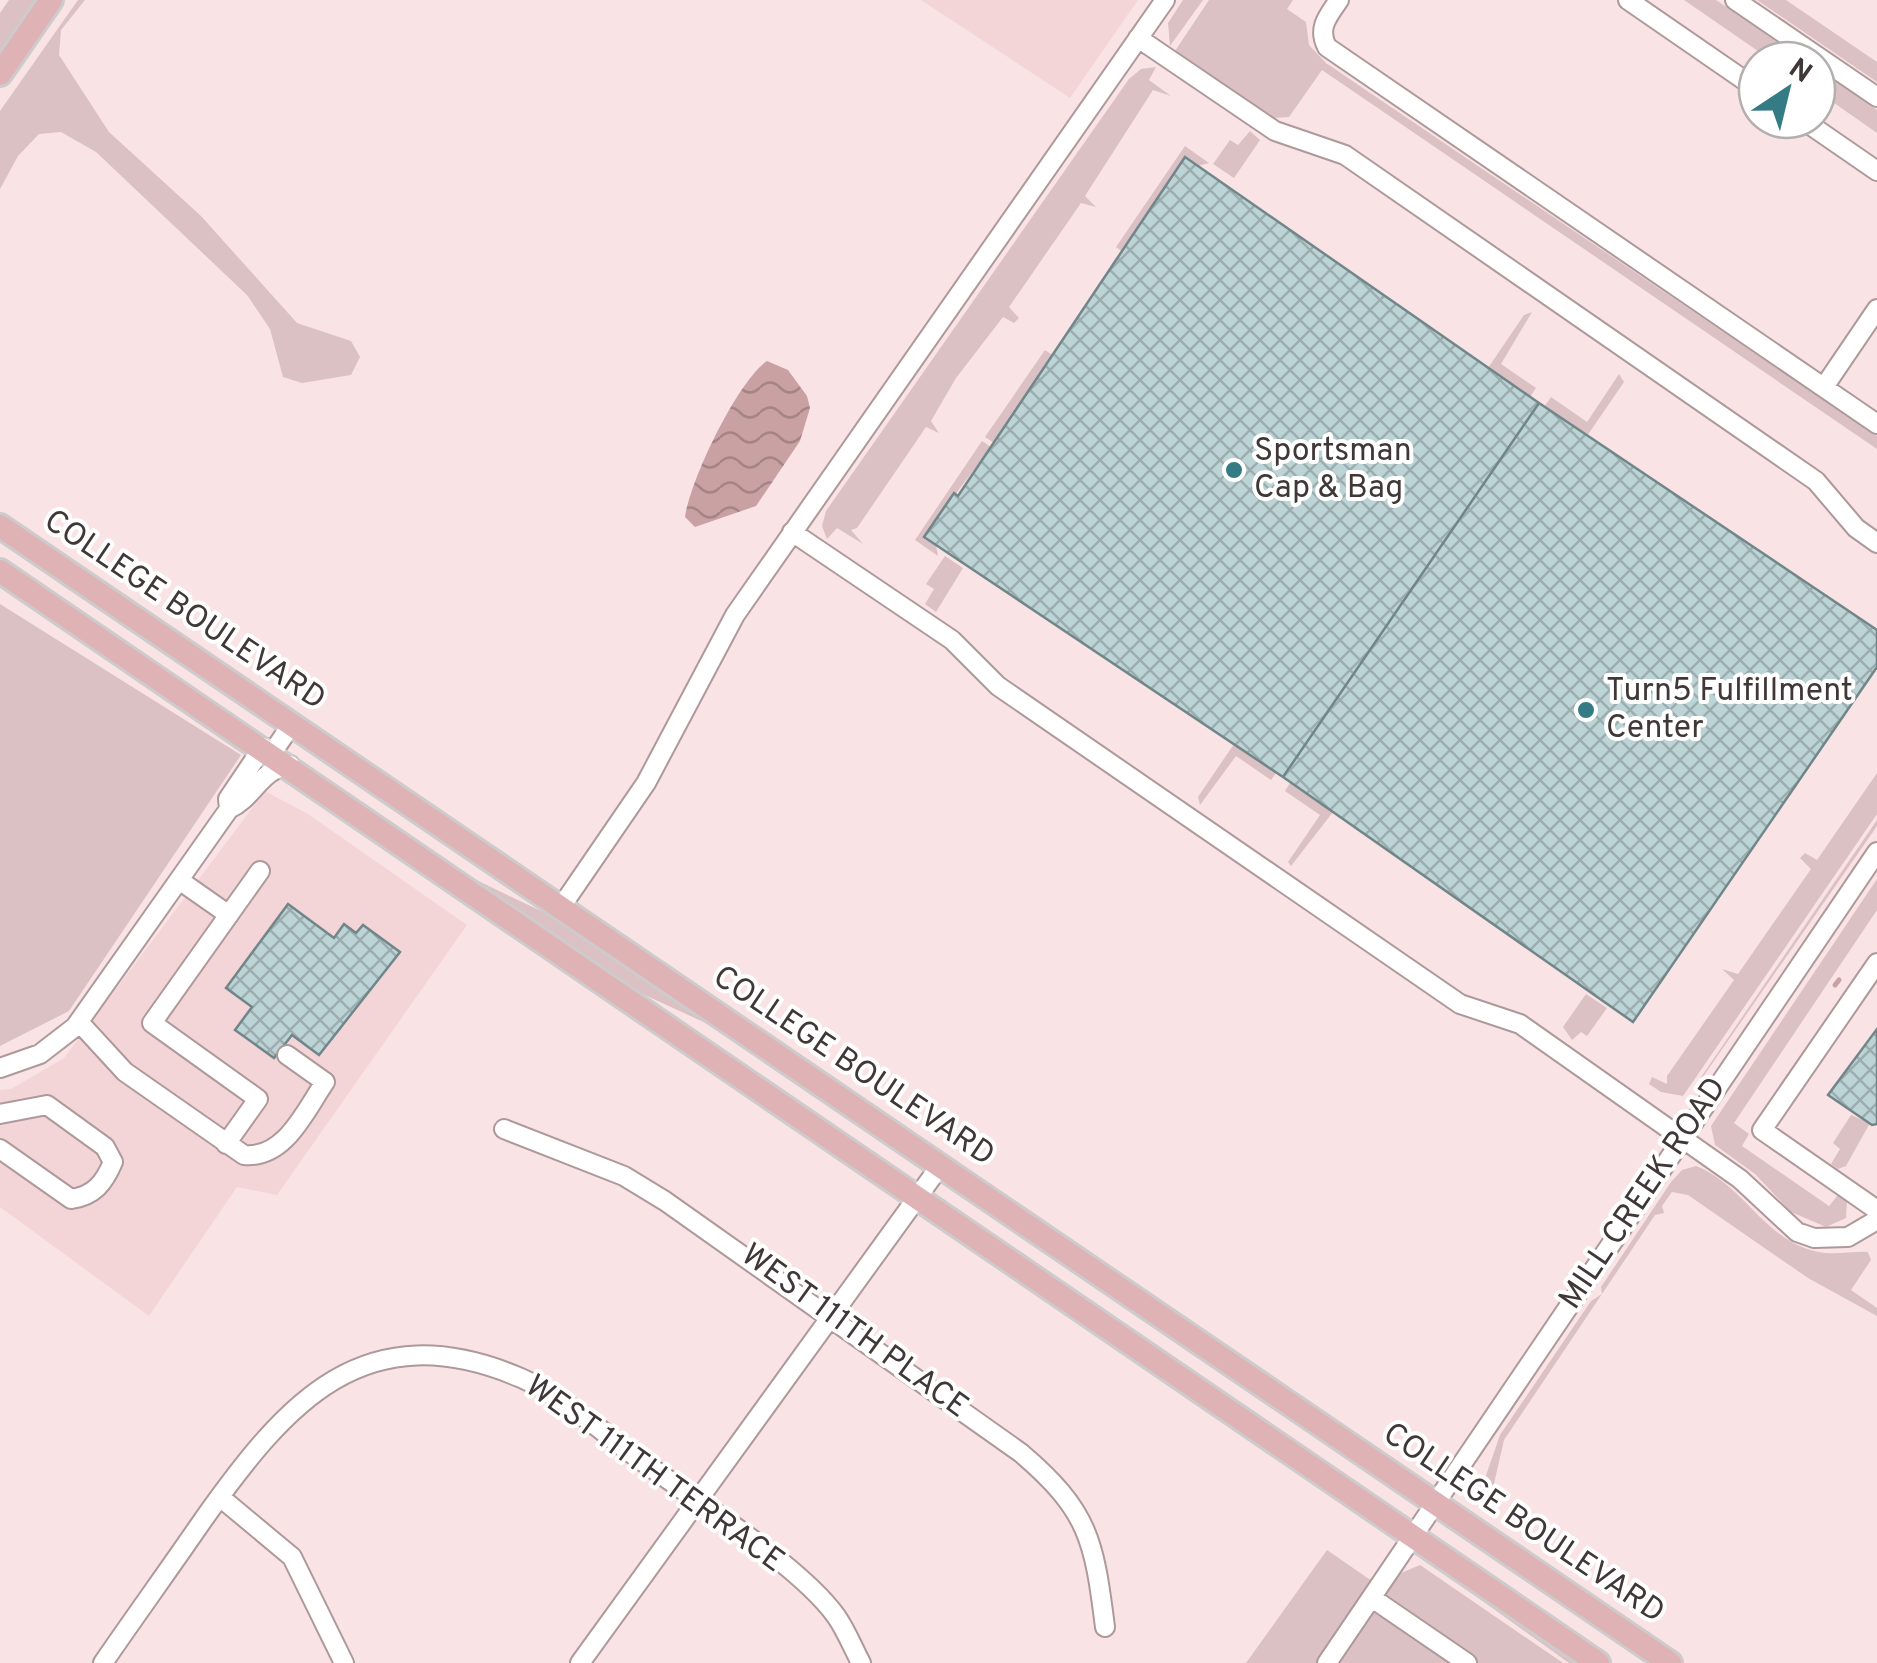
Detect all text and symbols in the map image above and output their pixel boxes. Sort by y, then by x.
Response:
north arrow [1737,40,1837,140]
text: N [1781,51,1818,92]
place label: Sportsman Cap & Bag [1254,432,1412,509]
marker: Sportsman Cap & Bag [1223,459,1245,481]
street label: COLLEGE BOULEVARD [36,502,332,720]
place label: Turn5 Fulfillment Center [1606,672,1853,749]
marker: Turn5 Fulfillment Center [1575,699,1597,721]
street label: COLLEGE BOULEVARD [705,958,1001,1176]
street label: MILL CREEK ROAD [1551,1070,1737,1318]
street label: WEST 111TH PLACE [732,1236,976,1428]
street label: WEST 111TH TERRACE [517,1367,791,1583]
street label: COLLEGE BOULEVARD [1375,1415,1671,1633]

